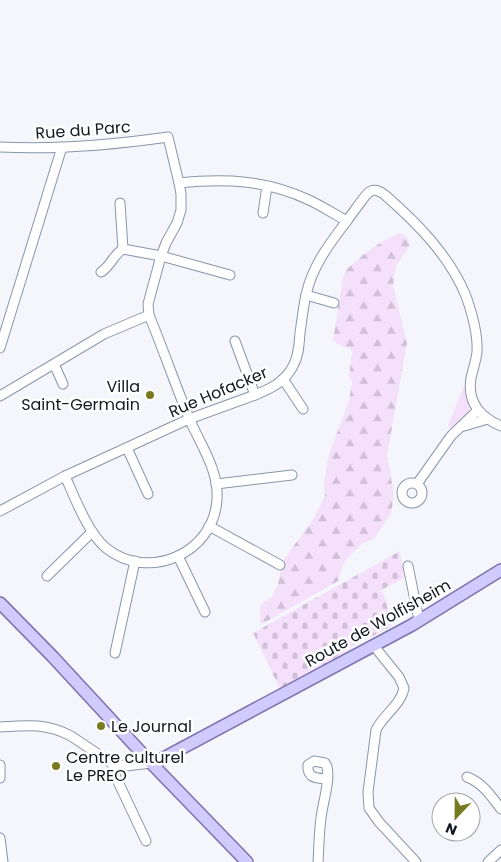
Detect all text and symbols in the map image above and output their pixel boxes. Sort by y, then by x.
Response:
street label: Rue du Parc [35,115,132,145]
street label: Rue Hofacker [165,361,271,423]
place label: Villa Saint-Germain [21,375,140,416]
marker: Villa Saint-Germain [144,389,156,401]
street label: Route de Wolfisheim [301,573,455,673]
place label: Le Journal [111,715,192,738]
marker: Le Journal [95,720,107,732]
place label: Centre culturel Le PREO [66,746,184,787]
marker: Centre culturel Le PREO [50,760,62,772]
north arrow [431,792,481,842]
text: N [443,818,460,840]

